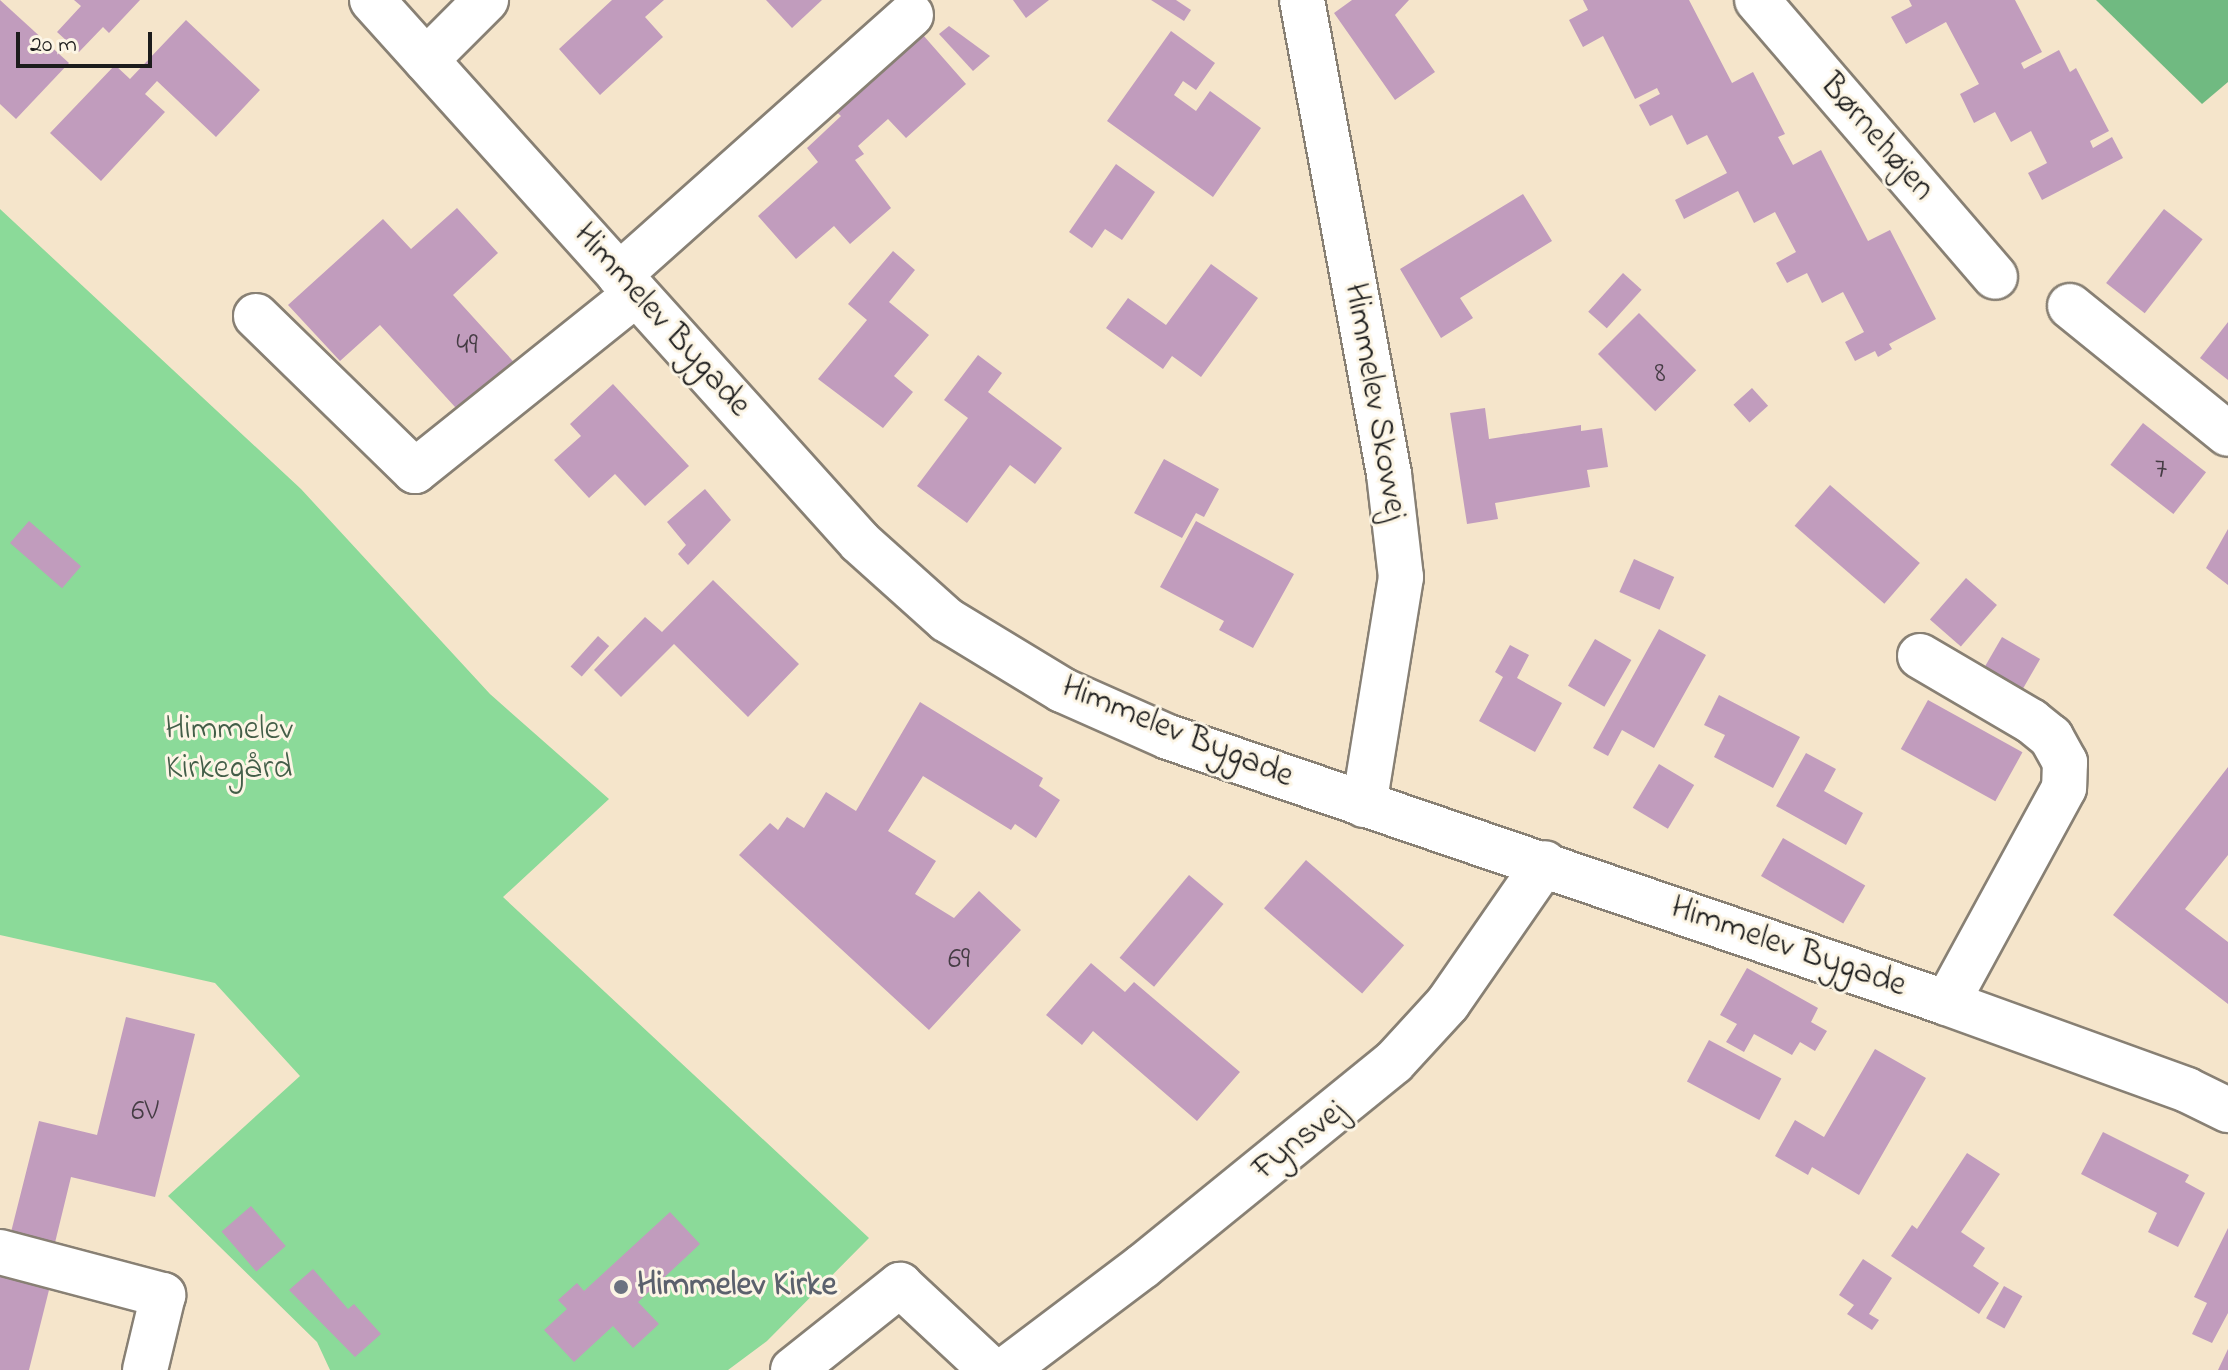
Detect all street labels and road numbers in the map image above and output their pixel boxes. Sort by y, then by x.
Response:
street label: Børnehøjen [1810,66,1942,210]
street label: Himmelev Bygade [563,216,759,426]
street label: Himmelev Skovvej [1333,280,1415,524]
street label: Himmelev Bygade [1055,668,1299,798]
street label: Himmelev Bygade [1665,889,1911,1007]
street label: Fynsvej [1245,1092,1355,1190]

